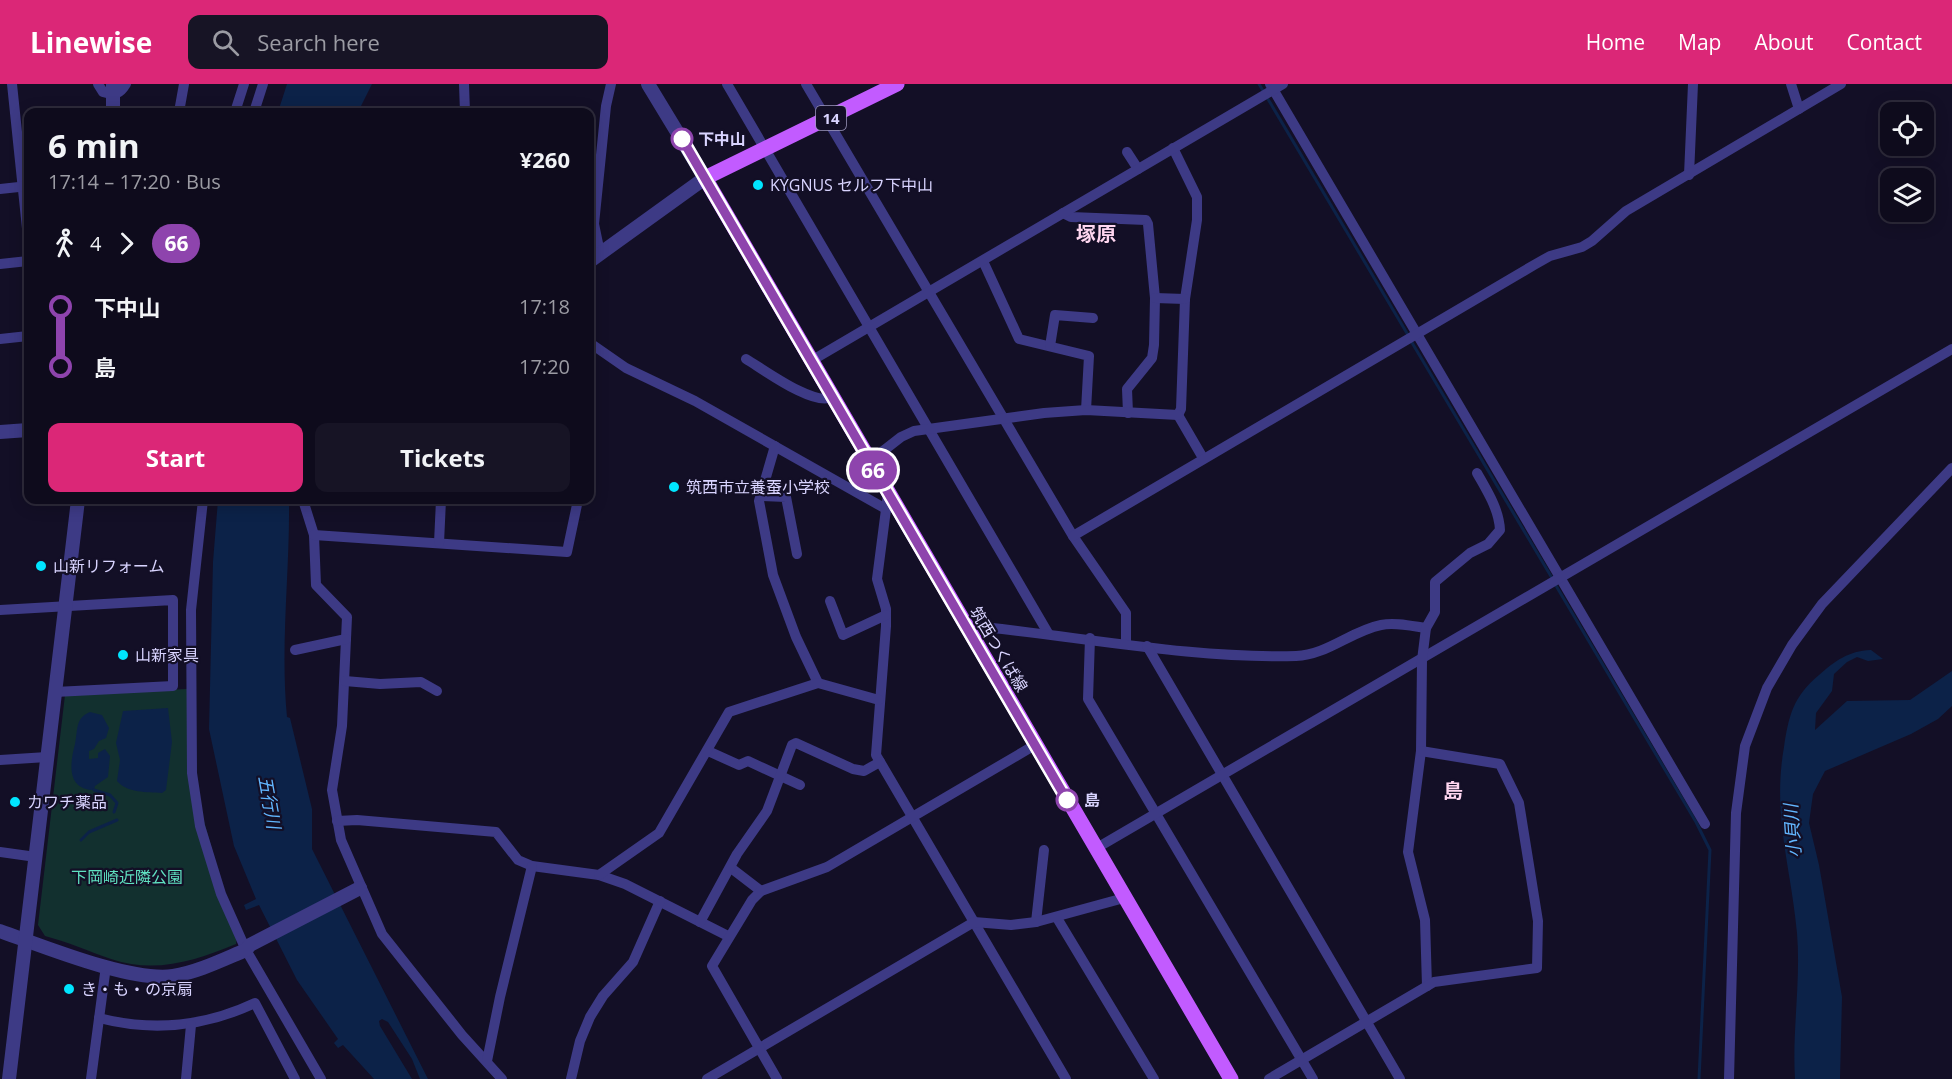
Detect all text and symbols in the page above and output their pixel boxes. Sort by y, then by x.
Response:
search box [188,15,608,69]
text: Linewise [30,23,152,61]
icon: search [209,26,242,59]
text: Search here [257,27,380,57]
text: Home [1586,28,1645,56]
text: Map [1678,28,1721,56]
text: About [1754,28,1814,56]
text: Contact [1847,28,1922,56]
map controls [1880,102,1934,222]
button: locate [1880,102,1934,156]
road number: 14 [816,106,846,130]
text: 6 min [48,123,140,168]
marker: 下中山 [671,128,693,150]
place label: 下中山 [698,128,746,150]
text: ¥260 [520,144,570,174]
text: 17:14 – 17:20 · Bus [48,168,221,195]
button: layers [1880,168,1934,222]
place label: KYGNUS セルフ下中山 [770,174,933,196]
marker: KYGNUS セルフ下中山 [751,178,765,192]
district label: 塚原 [1076,220,1116,247]
icon: walk [48,227,81,260]
icon: forward [110,227,143,260]
text: 66 [164,229,188,257]
text: 4 [90,230,101,257]
text: 下中山 [94,292,160,322]
text: 17:18 [519,293,570,320]
text: 島 [94,352,116,382]
text: 17:20 [519,353,570,380]
button: Start [48,423,303,492]
button: Tickets [315,423,570,492]
line badge: 66 [846,450,900,490]
text: 66 [861,456,885,484]
place label: 筑西市立養蚕小学校 [686,476,830,498]
marker: 筑西市立養蚕小学校 [667,480,681,494]
place label: 山新リフォーム [53,555,165,577]
marker: 山新リフォーム [34,559,48,573]
street label: 筑西つくば線 [965,602,1033,696]
place label: 山新家具 [135,644,199,666]
marker: 山新家具 [116,648,130,662]
water label: 五行川 [253,773,287,833]
district label: 島 [1443,777,1463,804]
marker: 島 [1056,789,1078,811]
place label: 島 [1084,789,1100,811]
place label: カワチ薬品 [27,791,107,813]
marker: カワチ薬品 [8,795,22,809]
water label: 小貝川 [1778,801,1806,859]
park label: 下岡崎近隣公園 [71,866,183,888]
place label: き・も・の京扇 [81,978,193,1000]
marker: き・も・の京扇 [62,982,76,996]

